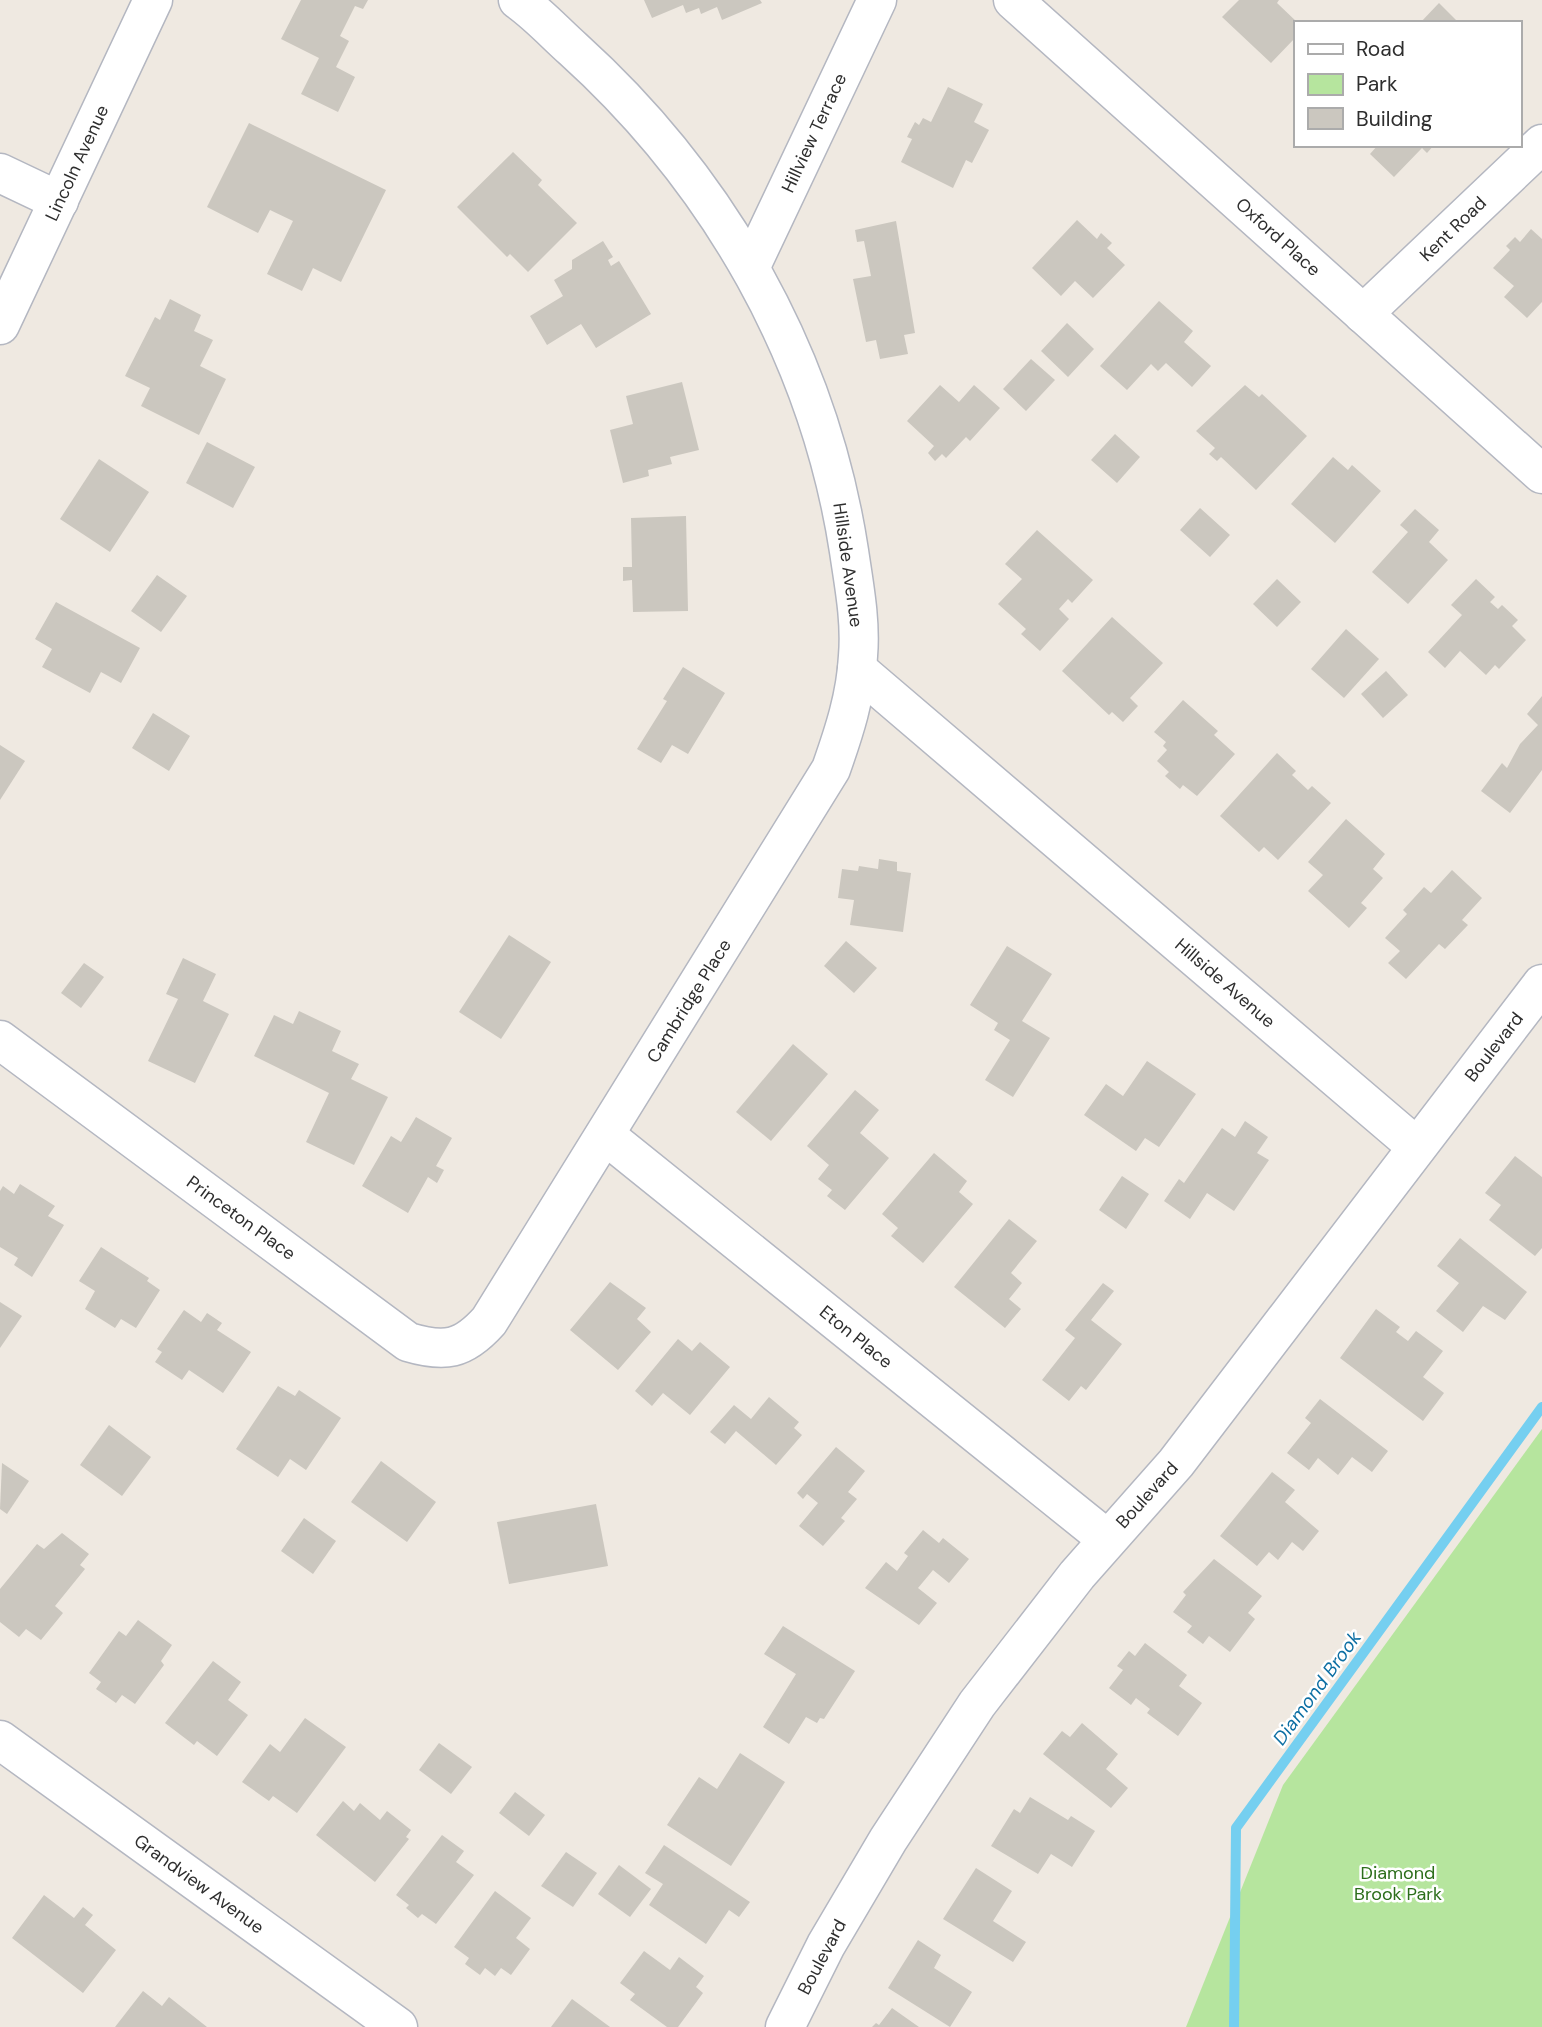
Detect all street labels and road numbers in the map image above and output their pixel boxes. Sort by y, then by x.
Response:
street label: Hillview Terrace [776,69,852,197]
street label: Lincoln Avenue [40,101,114,225]
street label: Kent Road [1414,191,1492,267]
street label: Oxford Place [1230,192,1326,282]
street label: Hillside Avenue [827,501,869,629]
street label: Hillside Avenue [1170,933,1280,1033]
street label: Cambridge Place [641,935,737,1067]
street label: Boulevard [1459,1007,1529,1087]
street label: Princeton Place [182,1170,300,1266]
street label: Eton Place [814,1300,898,1374]
street label: Boulevard [1111,1456,1183,1534]
street label: Grandview Avenue [129,1829,269,1939]
street label: Boulevard [792,1915,852,1999]

